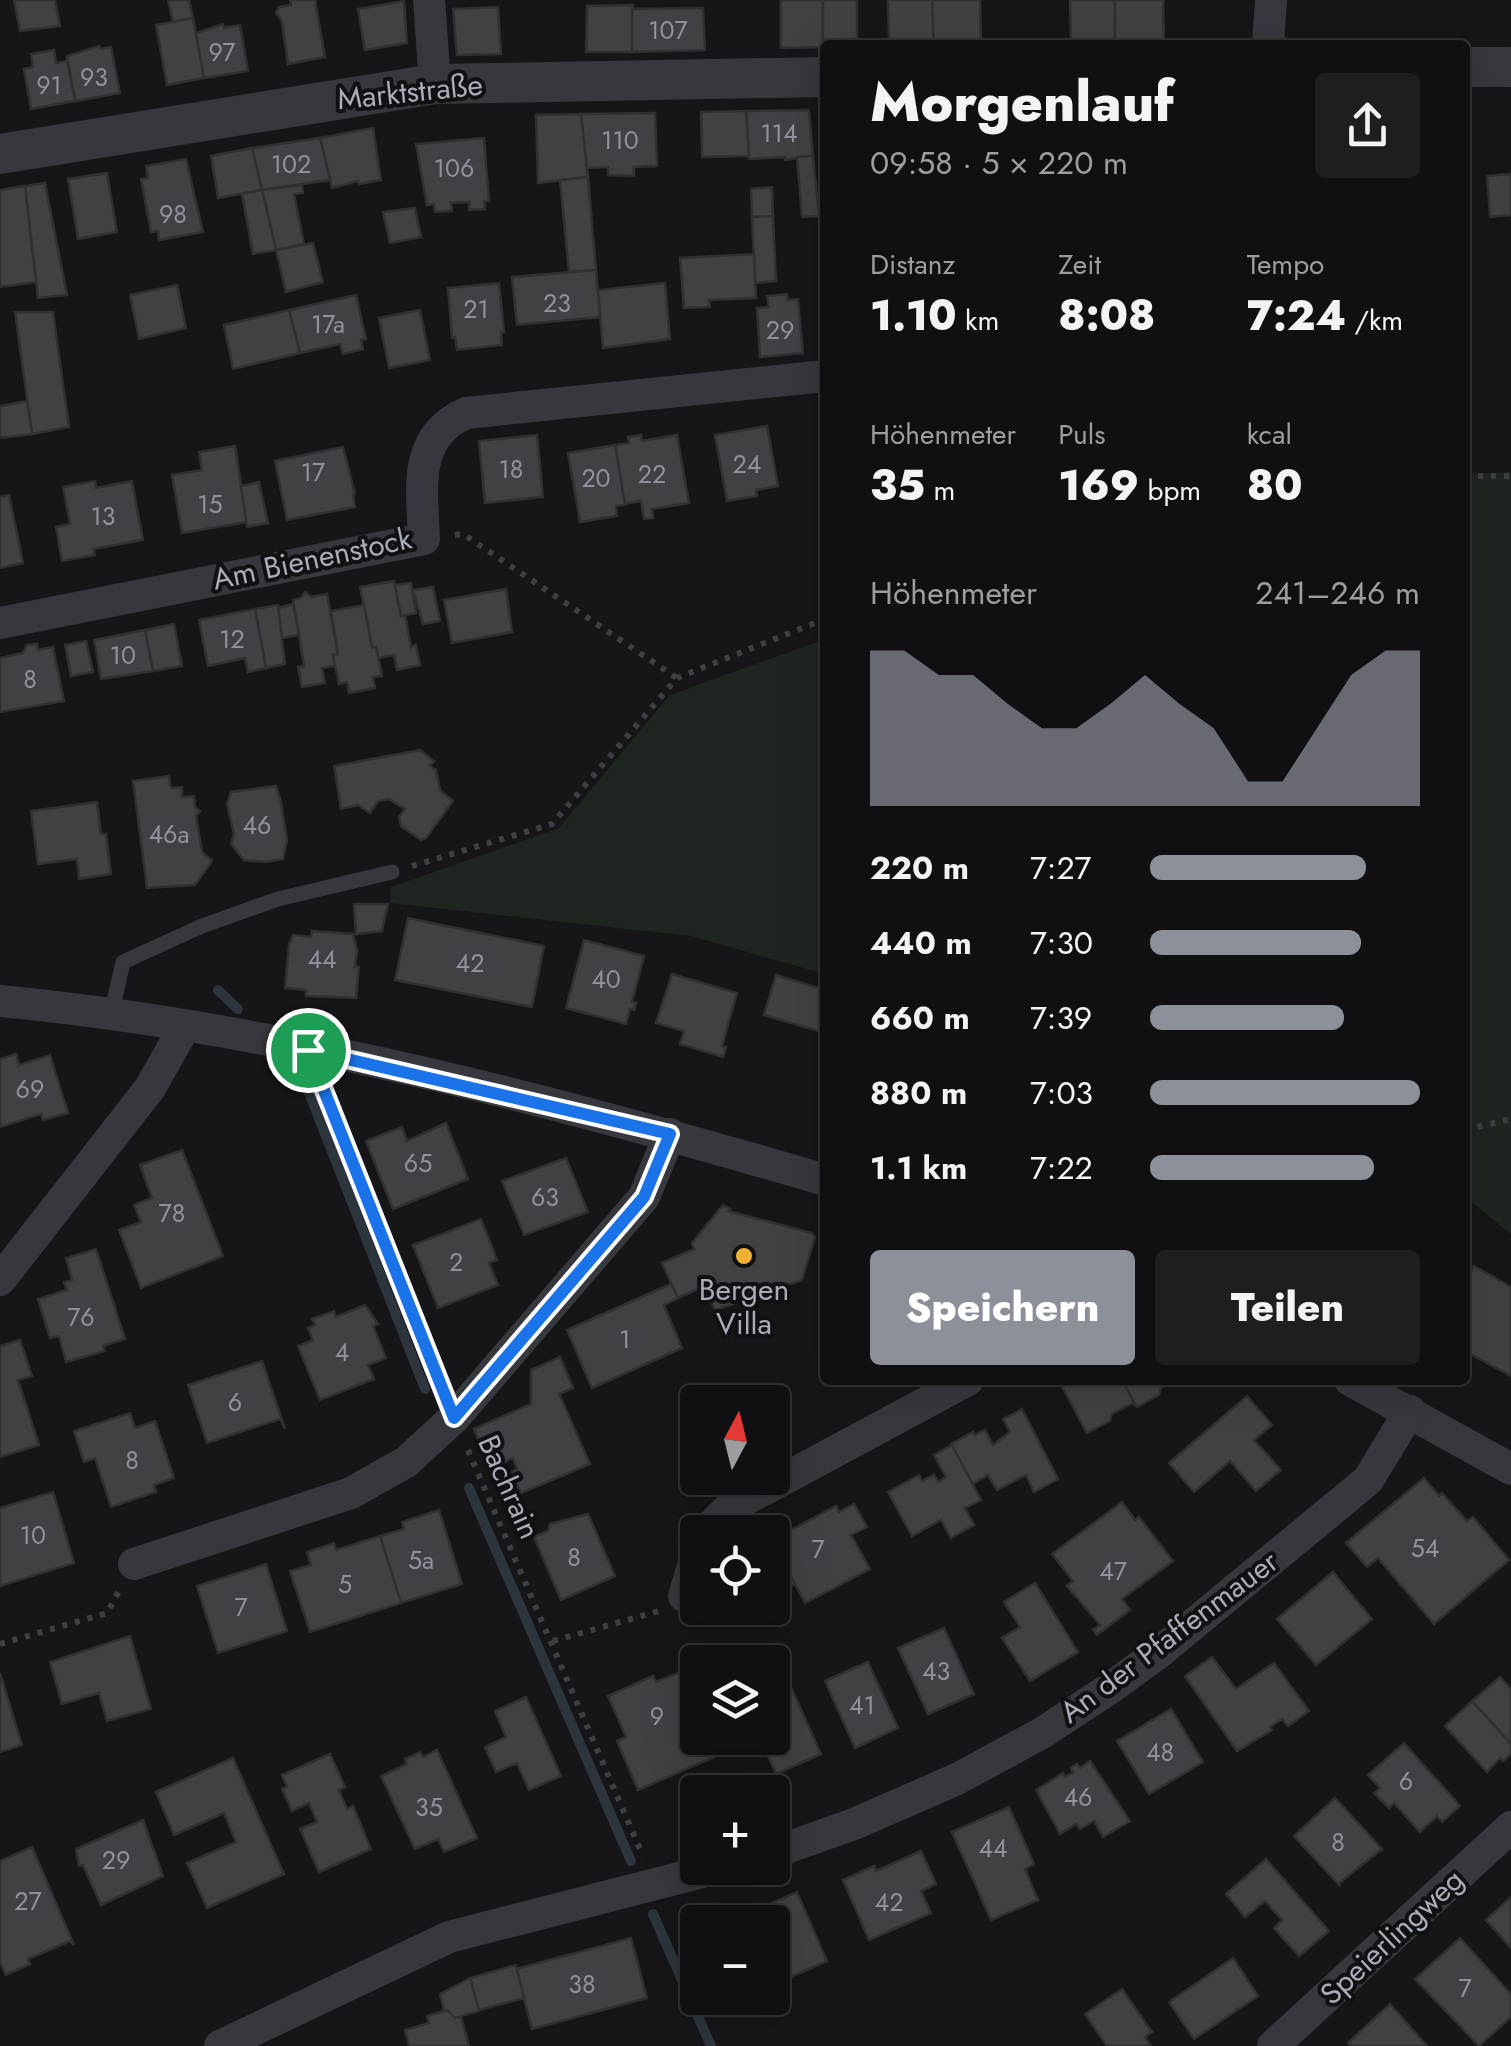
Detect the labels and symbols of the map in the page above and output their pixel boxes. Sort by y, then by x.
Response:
house number: 107 [648,12,688,48]
house number: 97 [209,34,235,70]
house number: 93 [80,59,108,95]
street label: Marktstraße [335,62,485,121]
house number: 91 [36,67,62,103]
house number: 114 [760,115,798,151]
house number: 110 [601,122,639,158]
house number: 102 [271,146,311,182]
house number: 106 [434,150,474,186]
house number: 98 [159,196,187,232]
house number: 23 [543,285,571,321]
house number: 21 [463,291,489,327]
house number: 17a [311,306,345,342]
house number: 29 [766,312,794,348]
house number: 24 [733,446,761,482]
house number: 18 [499,451,523,487]
house number: 17 [301,454,325,490]
house number: 22 [638,456,666,492]
house number: 20 [581,460,611,496]
house number: 15 [197,486,223,522]
house number: 13 [91,498,115,534]
street label: Am Bienenstock [208,516,416,601]
house number: 12 [219,621,245,657]
house number: 10 [110,637,136,673]
house number: 8 [23,661,37,697]
house number: 46 [243,807,271,843]
house number: 46a [148,816,190,852]
house number: 44 [307,941,337,977]
house number: 42 [456,945,484,981]
house number: 40 [591,961,621,997]
pin [266,1008,351,1093]
house number: 69 [16,1071,44,1107]
house number: 65 [404,1145,432,1181]
house number: 63 [531,1179,559,1215]
house number: 78 [159,1195,185,1231]
house number: 2 [449,1244,463,1280]
marker: Bergen Villa [733,1245,755,1267]
place label: Bergen Villa [699,1268,789,1345]
house number: 76 [67,1299,95,1335]
house number: 1 [619,1321,631,1357]
house number: 4 [335,1334,349,1370]
house number: 6 [228,1384,242,1420]
north arrow [680,1385,790,1495]
street label: Bachrain [468,1428,551,1546]
house number: 8 [125,1442,139,1478]
house number: 10 [20,1517,46,1553]
house number: 54 [1411,1530,1439,1566]
house number: 7 [811,1531,825,1567]
house number: 8 [567,1539,581,1575]
street label: An der Pfaffenmauer [1051,1540,1287,1733]
house number: 5a [408,1542,434,1578]
house number: 47 [1099,1553,1127,1589]
house number: 5 [338,1566,352,1602]
house number: 7 [234,1589,248,1625]
house number: 43 [922,1653,950,1689]
house number: 41 [849,1687,875,1723]
house number: 9 [650,1698,664,1734]
house number: 48 [1146,1734,1174,1770]
house number: 6 [1399,1763,1413,1799]
house number: 46 [1064,1779,1092,1815]
house number: 35 [415,1789,443,1825]
house number: 8 [1331,1824,1345,1860]
house number: 44 [978,1830,1008,1866]
house number: 29 [102,1842,130,1878]
street label: Speierlingweg [1310,1859,1473,2015]
house number: 27 [14,1883,42,1919]
house number: 42 [875,1884,903,1920]
house number: 38 [568,1966,596,2002]
house number: 7 [1458,1970,1472,2006]

